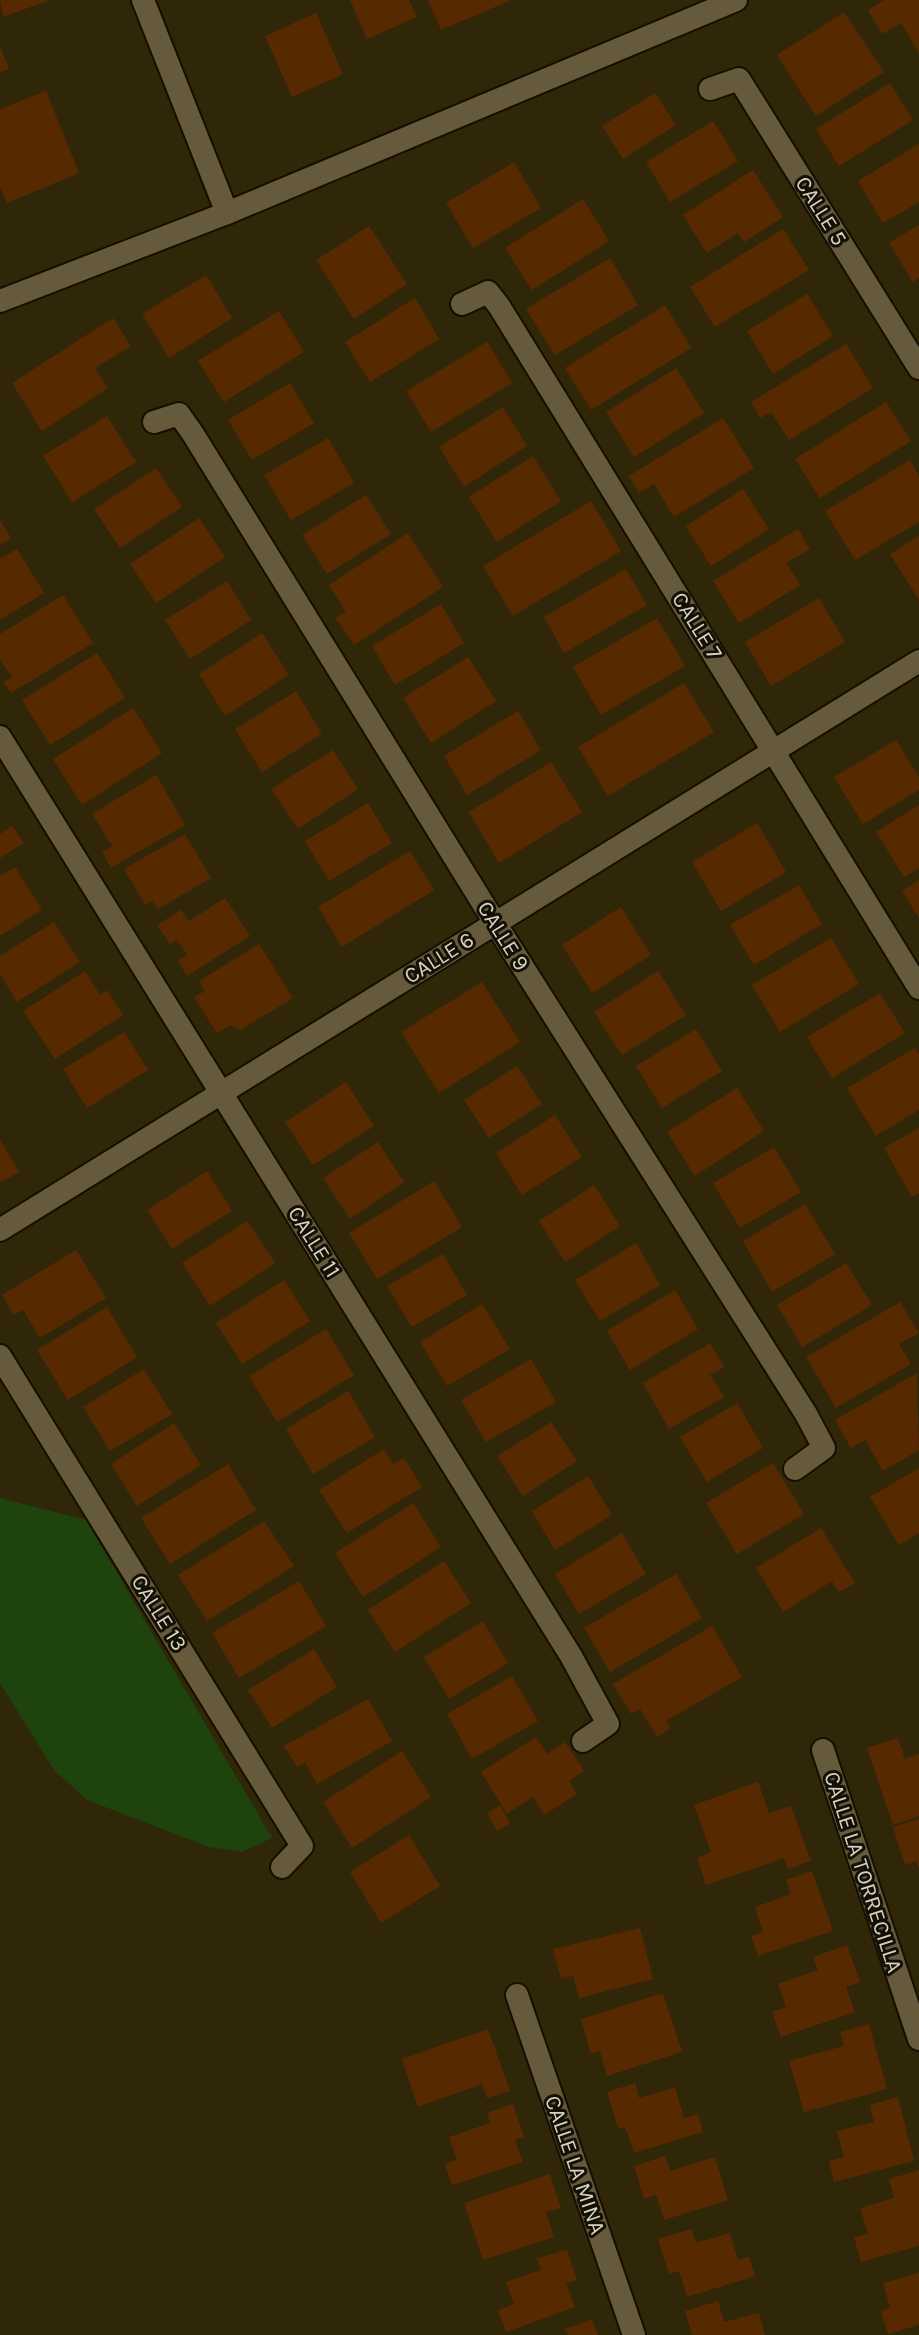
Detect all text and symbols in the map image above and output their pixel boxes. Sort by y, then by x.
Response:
street label: CALLE 5 [790,172,852,250]
street label: CALLE 7 [666,587,728,665]
street label: CALLE 9 [472,896,534,976]
street label: CALLE 6 [400,927,478,989]
street label: CALLE 11 [282,1202,346,1282]
street label: CALLE 13 [126,1570,192,1656]
street label: CALLE LA TORRECILLA [818,1768,908,1976]
street label: CALLE LA MINA [539,2092,611,2238]

